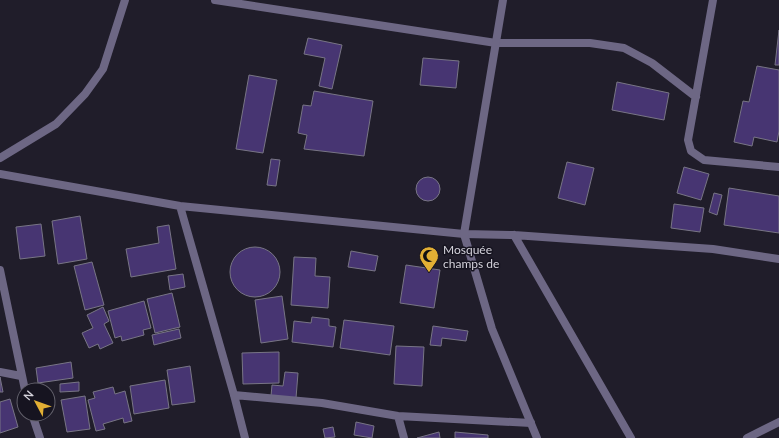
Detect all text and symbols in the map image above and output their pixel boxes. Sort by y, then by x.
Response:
place label: Mosquée champs de [443,242,499,271]
mosque icon: Mosquée champs de [418,245,440,273]
north arrow [16,382,56,422]
text: N [20,388,36,403]

